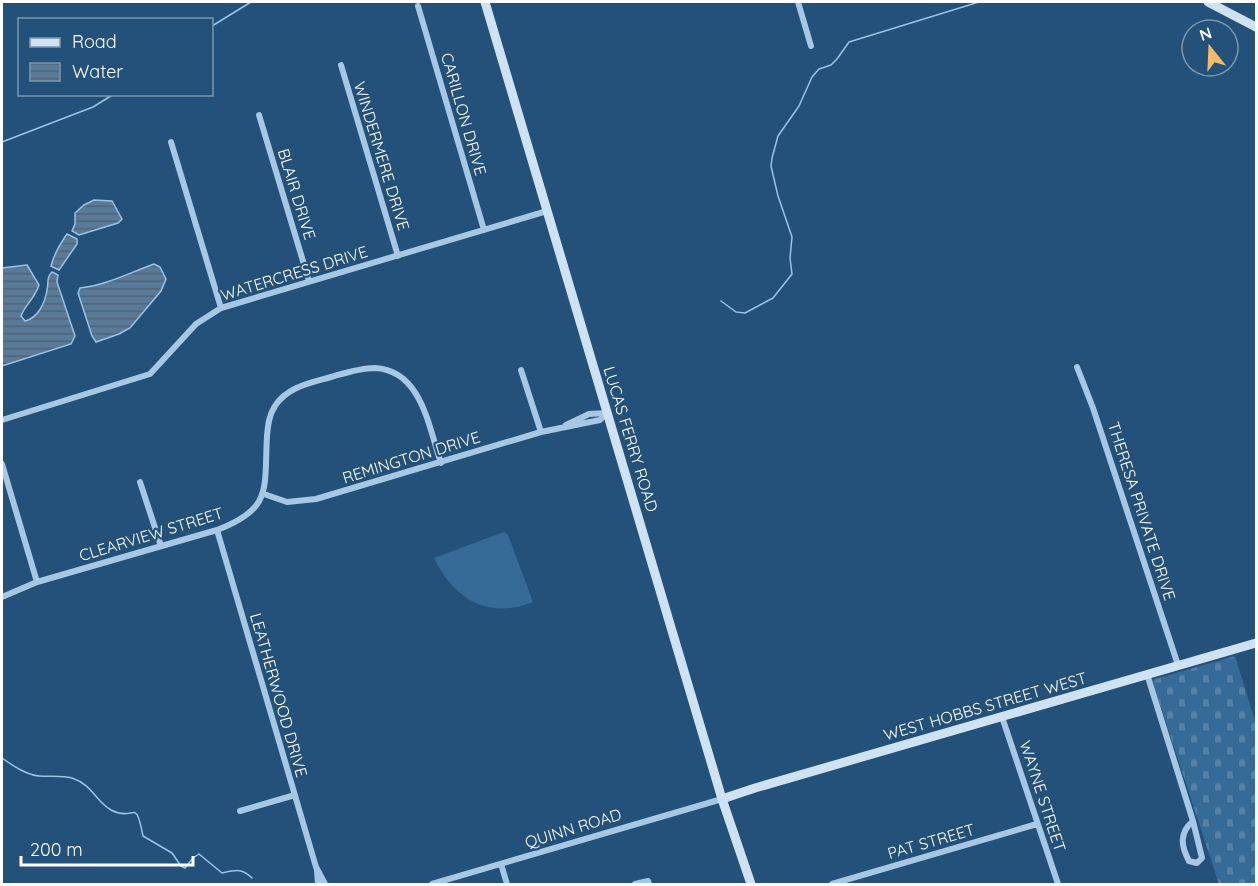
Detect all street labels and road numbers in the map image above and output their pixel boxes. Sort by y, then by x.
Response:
street label: CARILLON DRIVE [437,50,491,178]
street label: WINDERMERE DRIVE [350,79,414,233]
street label: BLAIR DRIVE [274,146,320,242]
street label: WATERCRESS DRIVE [218,241,370,305]
street label: LUCAS FERRY ROAD [599,364,663,514]
street label: THERESA PRIVATE DRIVE [1104,419,1180,603]
street label: REMINGTON DRIVE [340,427,482,487]
street label: CLEARVIEW STREET [77,502,226,565]
street label: LEATHERWOOD DRIVE [246,611,312,779]
street label: WEST HOBBS STREET WEST [881,667,1089,745]
street label: WAYNE STREET [1016,738,1071,855]
street label: QUINN ROAD [522,804,624,852]
street label: PAT STREET [885,819,977,863]

